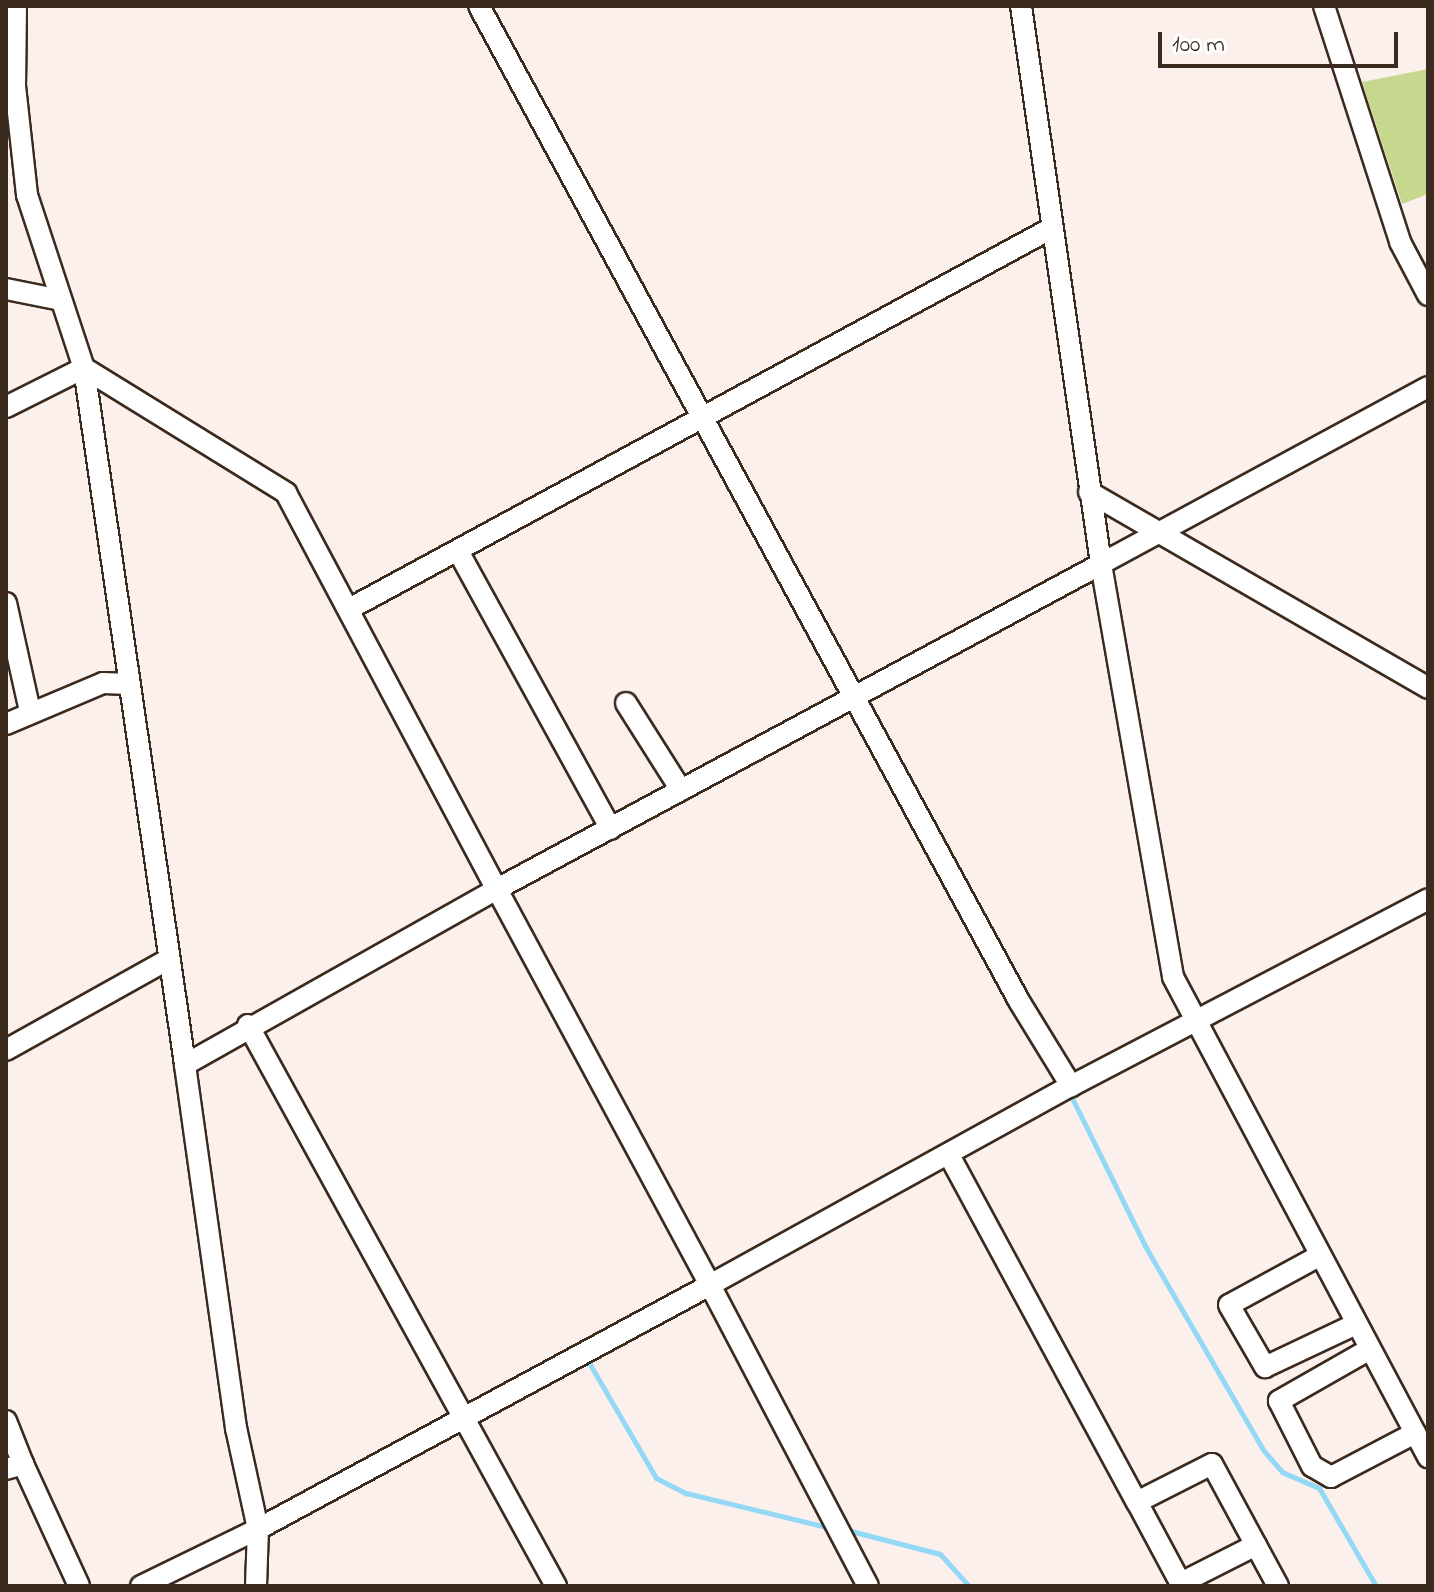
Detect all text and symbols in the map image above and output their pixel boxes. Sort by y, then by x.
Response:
scale bar [1162,16,1402,66]
text: 100 m [1172,28,1225,63]

